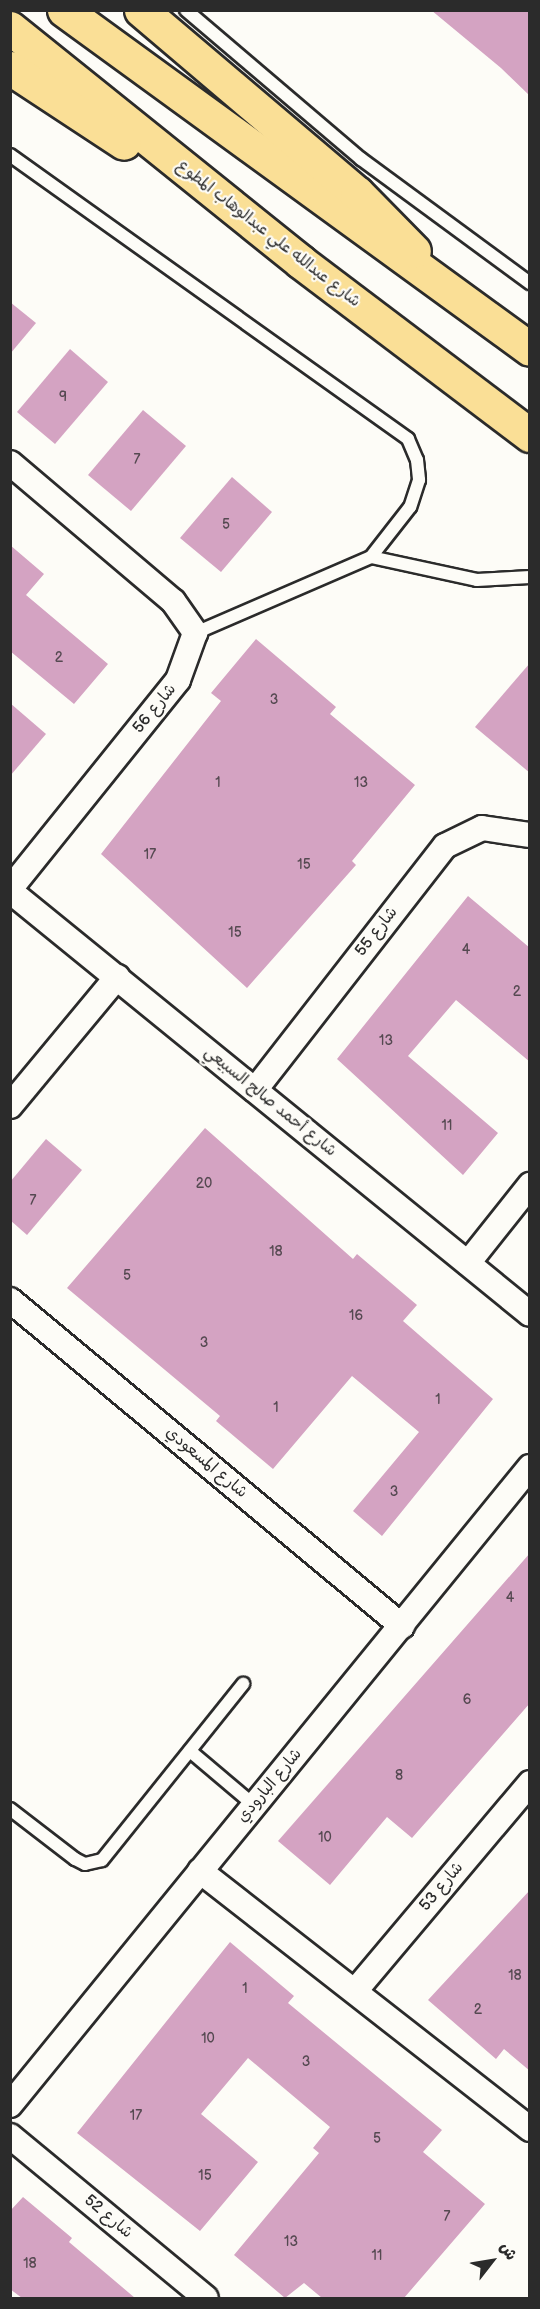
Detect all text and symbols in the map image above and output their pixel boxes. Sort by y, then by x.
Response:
street label: شارع عبدالله علي عبدالوهاب المطوع [172,156,364,312]
house number: 9 [59,389,67,405]
house number: 7 [134,452,140,468]
house number: 5 [222,517,230,533]
house number: 2 [55,650,63,666]
street label: شارع 56 [129,680,181,738]
house number: 3 [270,692,278,708]
house number: 1 [215,775,221,791]
house number: 13 [354,775,368,791]
house number: 17 [144,847,156,863]
house number: 15 [297,857,311,873]
street label: شارع 55 [352,904,402,960]
house number: 15 [228,925,242,941]
house number: 4 [462,942,470,958]
house number: 2 [513,984,521,1000]
house number: 13 [379,1033,393,1049]
street label: شارع أحمد صالح السبيعي [200,1043,340,1161]
house number: 11 [442,1118,452,1134]
house number: 20 [196,1176,212,1192]
house number: 7 [30,1193,36,1209]
house number: 18 [269,1244,283,1260]
house number: 5 [123,1268,131,1284]
house number: 16 [349,1308,363,1324]
house number: 3 [200,1335,208,1351]
house number: 1 [435,1392,441,1408]
house number: 1 [273,1400,279,1416]
street label: شارع المسعودي [161,1423,251,1503]
house number: 3 [390,1484,398,1500]
house number: 4 [506,1590,514,1606]
house number: 6 [463,1692,471,1708]
street label: شارع البارودي [234,1745,306,1827]
house number: 8 [395,1768,403,1784]
house number: 10 [318,1830,332,1846]
street label: شارع 53 [416,1859,468,1915]
house number: 18 [508,1968,522,1984]
house number: 1 [242,1981,248,1997]
house number: 2 [474,2002,482,2018]
house number: 10 [201,2031,215,2047]
house number: 3 [302,2054,310,2070]
house number: 17 [130,2108,142,2124]
house number: 5 [373,2131,381,2147]
house number: 15 [198,2168,212,2184]
street label: شارع 52 [80,2191,136,2243]
house number: 7 [444,2209,450,2225]
north arrow [462,2231,522,2291]
house number: 13 [284,2234,298,2250]
text: ش [495,2239,521,2264]
house number: 11 [372,2248,382,2264]
house number: 18 [23,2256,37,2272]

